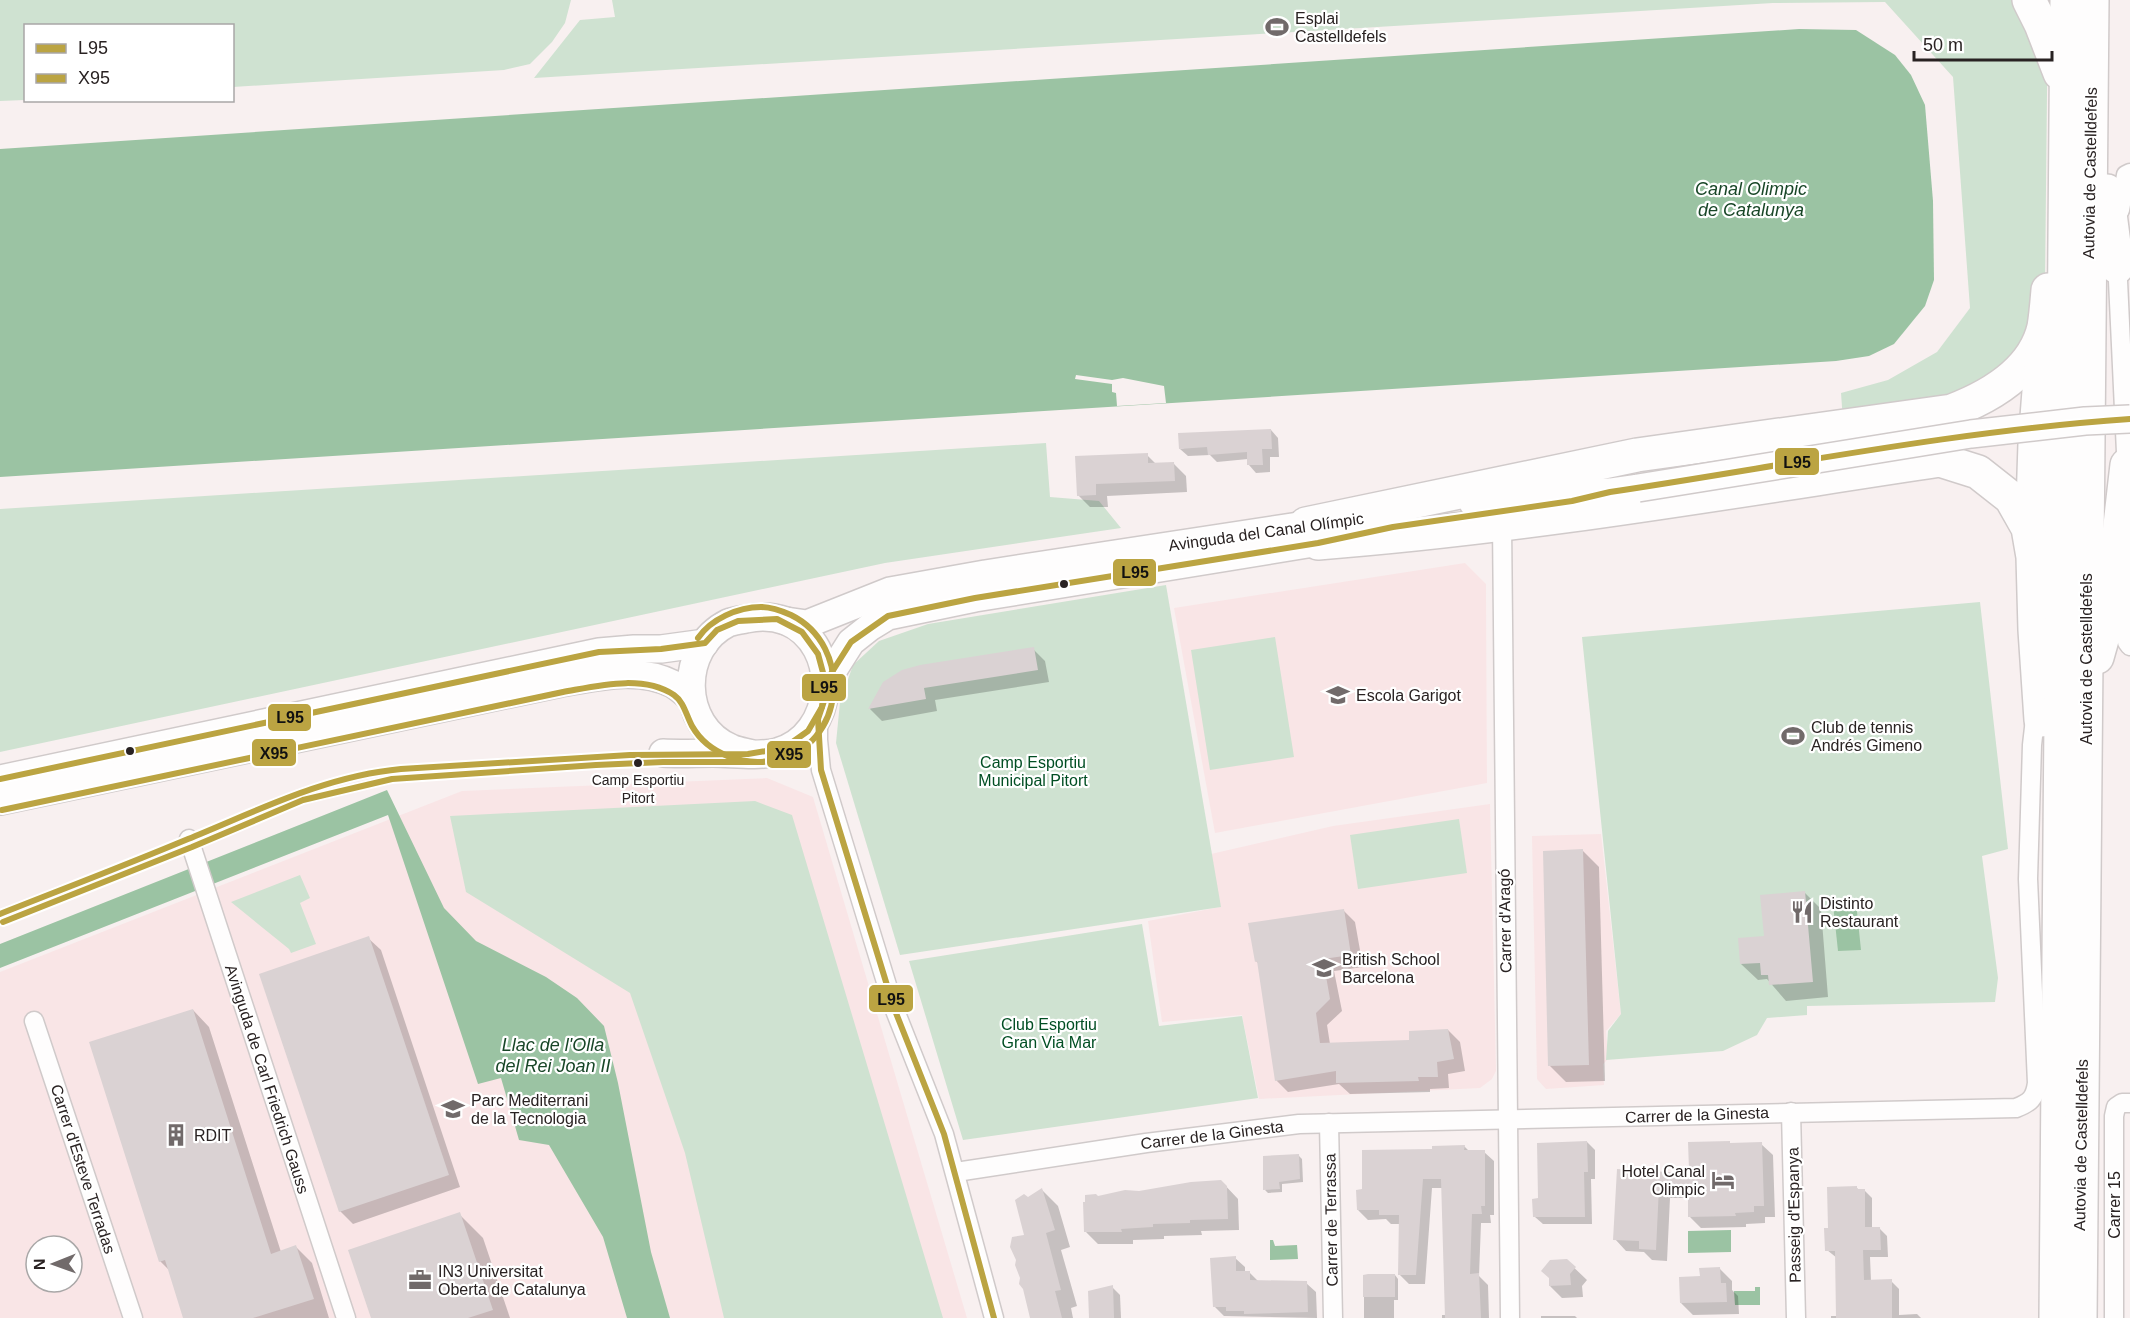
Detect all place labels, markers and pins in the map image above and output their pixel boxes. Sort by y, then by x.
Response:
place label: Esplai Castelldefels [1295,10,1387,45]
sports icon: Esplai Castelldefels [1264,14,1290,40]
unlabelled marker [1058,578,1070,590]
school or university icon: Escola Garigot [1325,682,1351,708]
place label: Escola Garigot [1356,687,1461,704]
place label: Club de tennis Andrés Gimeno [1811,719,1922,754]
sports icon: Club de tennis Andrés Gimeno [1780,723,1806,749]
unlabelled marker [124,745,136,757]
marker: Camp Esportiu Pitort [632,757,644,769]
place label: Camp Esportiu Pitort [592,772,684,806]
place label: Distinto Restaurant [1820,895,1899,930]
restaurant icon: Distinto Restaurant [1789,899,1815,925]
place label: British School Barcelona [1342,951,1440,986]
school or university icon: British School Barcelona [1311,955,1337,981]
place label: Parc Mediterrani de la Tecnologia [471,1092,588,1127]
school or university icon: Parc Mediterrani de la Tecnologia [440,1096,466,1122]
building icon: RDIT [163,1122,189,1148]
place label: RDIT [194,1127,232,1144]
place label: Hotel Canal Olimpic [1621,1163,1705,1198]
hotel icon: Hotel Canal Olimpic [1710,1167,1736,1193]
place label: IN3 Universitat Oberta de Catalunya [438,1263,586,1298]
office icon: IN3 Universitat Oberta de Catalunya [407,1267,433,1293]

